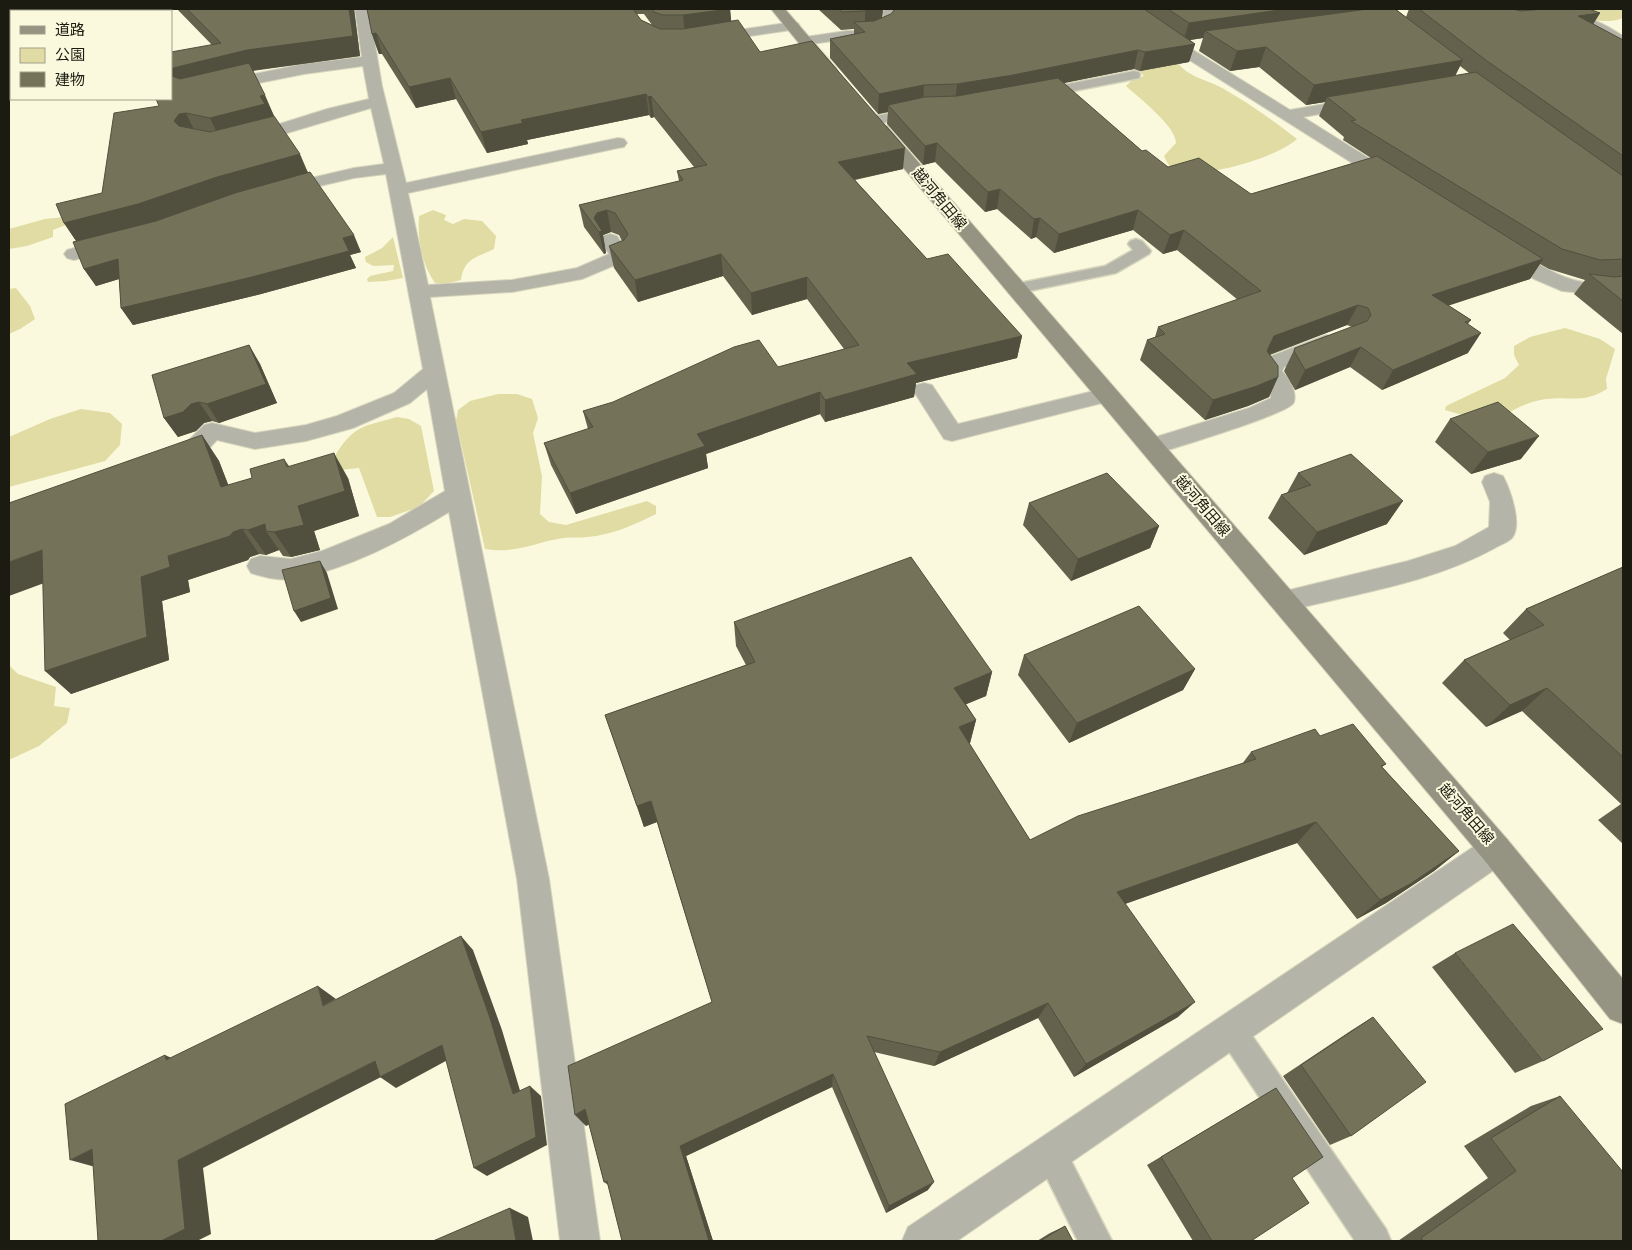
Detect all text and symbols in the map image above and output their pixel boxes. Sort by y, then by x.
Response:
legend [10,10,172,100]
text: 道路 [55,20,85,41]
text: 公園 [55,45,85,66]
text: 建物 [55,70,85,91]
street label: 越河角田線 [906,163,971,234]
street label: 越河角田線 [1169,470,1235,541]
street label: 越河角田線 [1433,778,1499,849]

